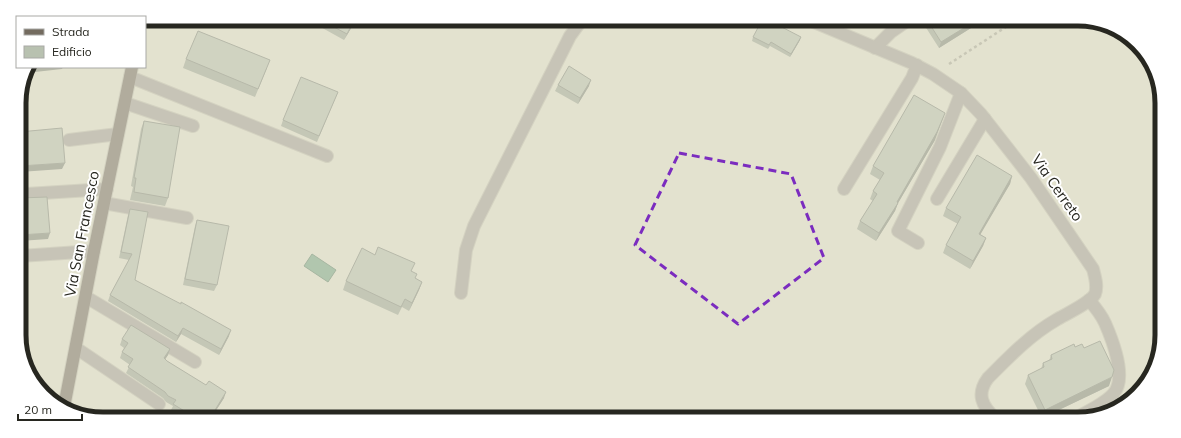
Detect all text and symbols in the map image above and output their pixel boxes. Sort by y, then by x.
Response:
legend [16,16,146,68]
text: Strada [52,24,90,39]
text: Edificio [52,44,92,59]
street label: Via Cerreto [1027,151,1087,225]
street label: Via San Francesco [60,169,103,299]
scale bar [18,396,82,422]
text: 20 m [24,402,52,417]

